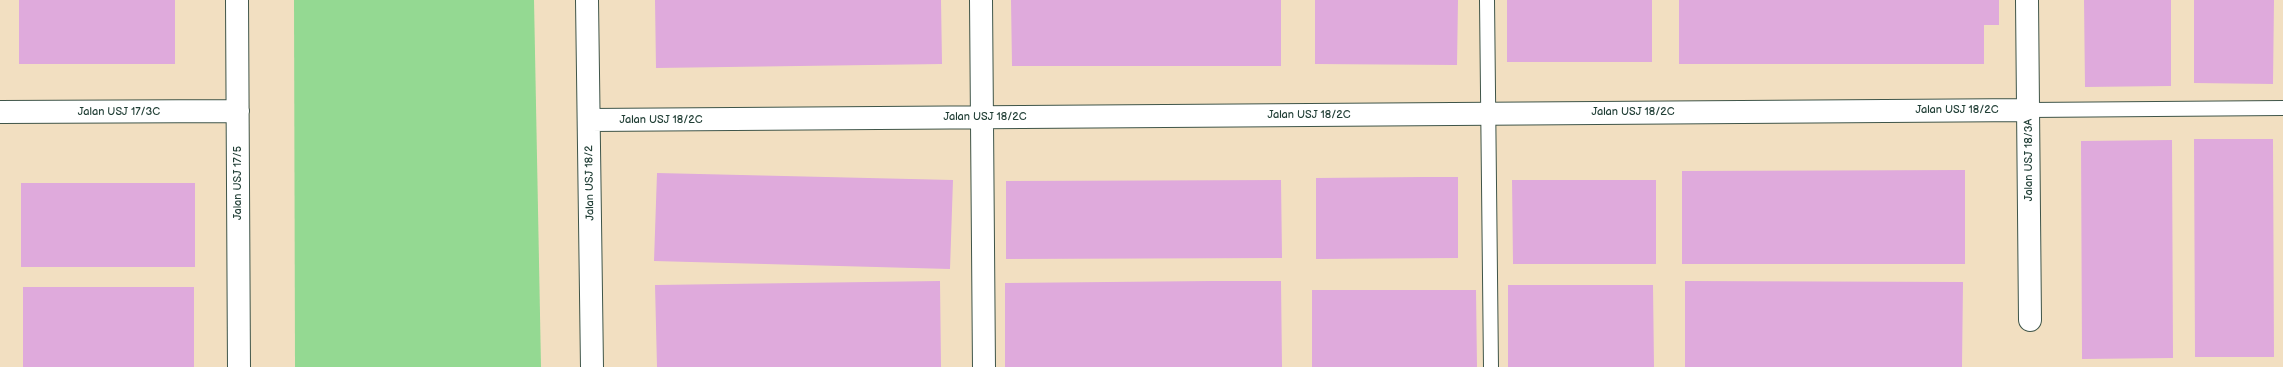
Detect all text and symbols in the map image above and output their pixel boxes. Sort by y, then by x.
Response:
street label: Jalan USJ 18/2C [1915,103,1999,117]
street label: Jalan USJ 17/3C [78,105,160,119]
street label: Jalan USJ 18/2C [1591,105,1675,119]
street label: Jalan USJ 18/2C [1267,108,1351,122]
street label: Jalan USJ 18/2C [943,110,1027,124]
street label: Jalan USJ 18/2C [619,113,703,127]
street label: Jalan USJ 18/3A [2022,119,2036,201]
street label: Jalan USJ 18/2 [583,145,597,221]
street label: Jalan USJ 17/5 [231,146,245,220]

